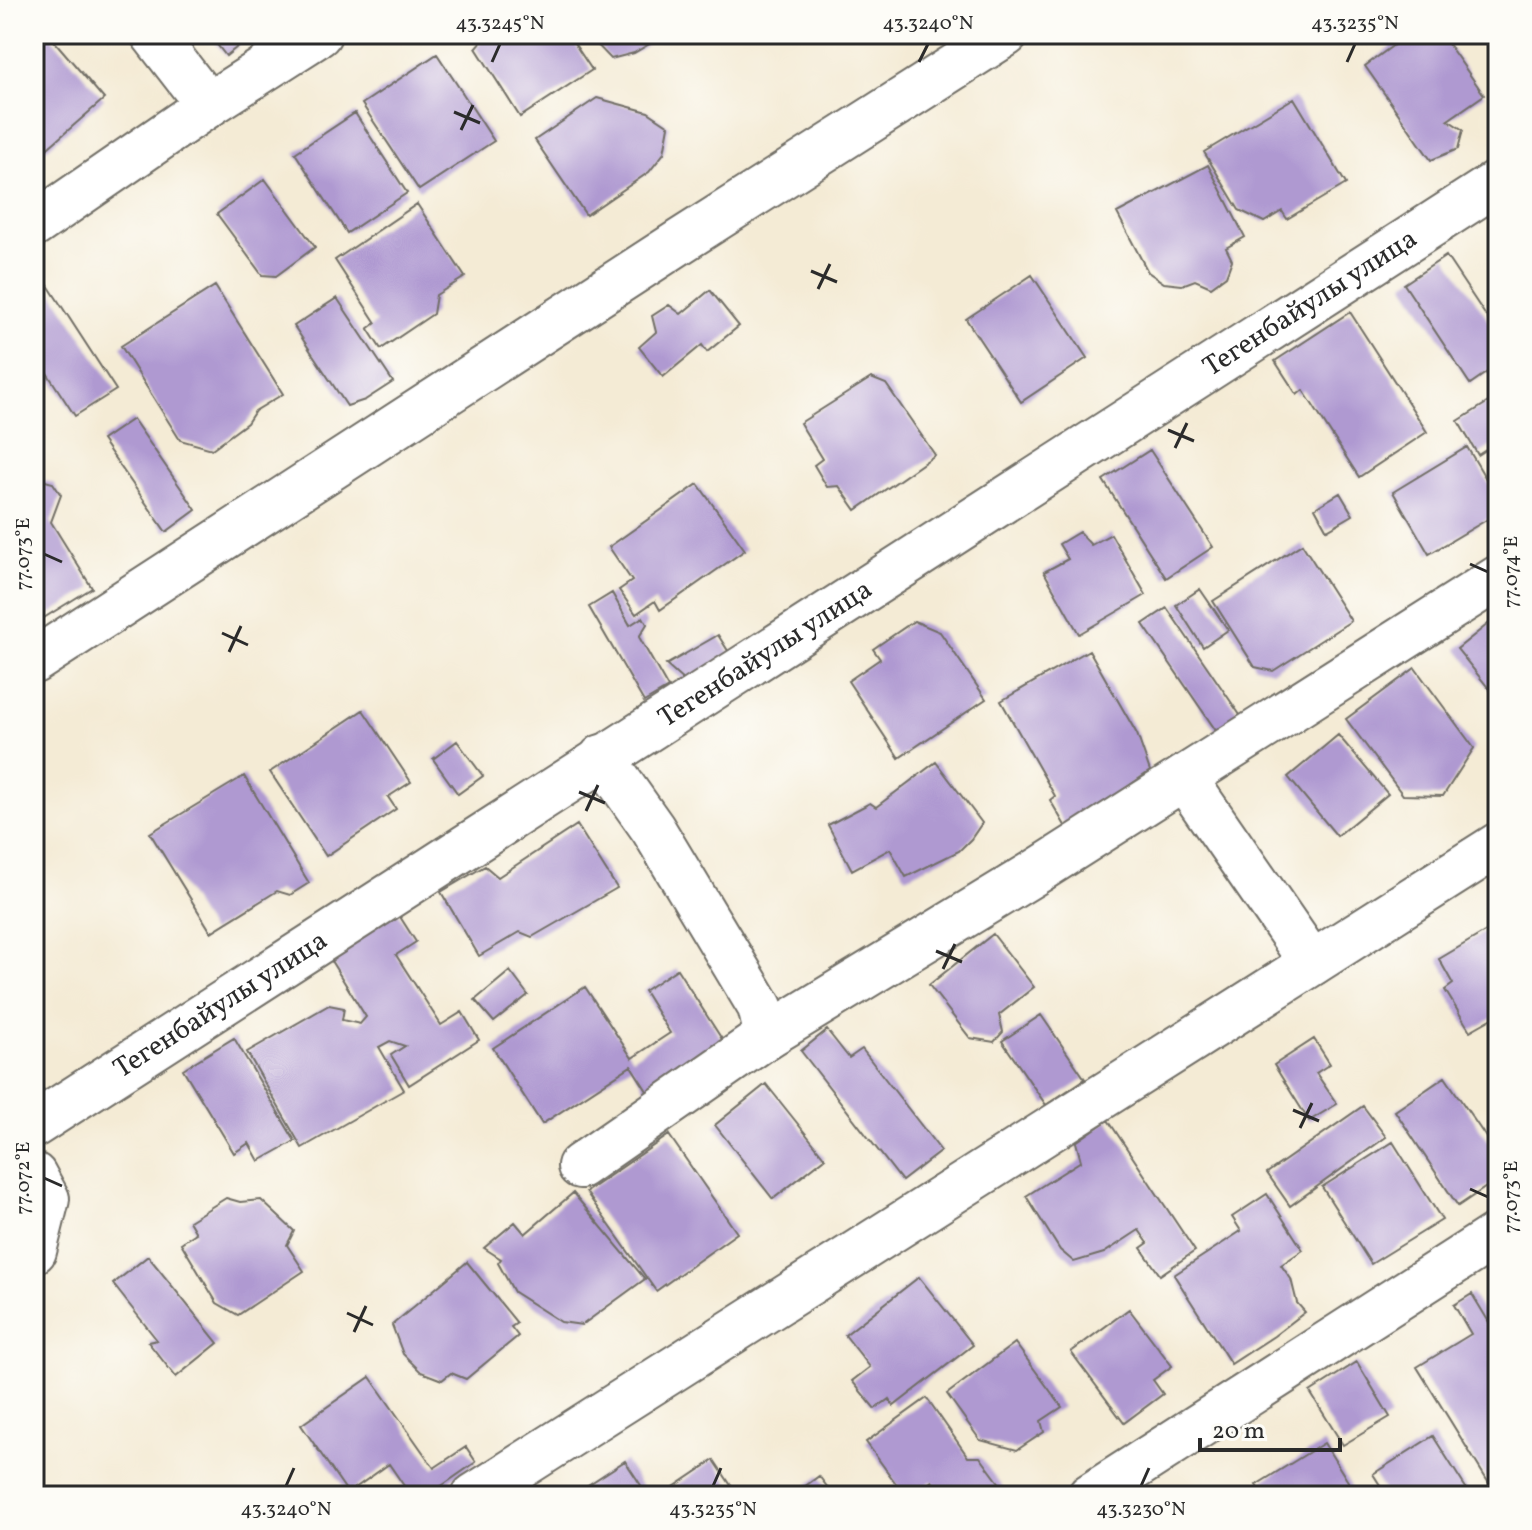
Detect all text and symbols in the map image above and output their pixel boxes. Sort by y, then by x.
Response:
text: 43.3245°N [456,10,545,38]
text: 43.3240°N [882,10,974,38]
text: 43.3235°N [1311,10,1399,38]
street label: Тегенбайулы улица [1195,220,1425,386]
text: 77.073°E [10,518,38,591]
text: 77.074°E [1498,536,1526,608]
street label: Тегенбайулы улица [651,570,880,737]
street label: Тегенбайулы улица [106,921,335,1088]
text: 77.072°E [10,1141,38,1215]
text: 77.073°E [1498,1161,1526,1234]
scale bar [1200,1402,1340,1452]
text: 20 m [1212,1415,1265,1449]
text: 43.3240°N [240,1496,332,1524]
text: 43.3235°N [669,1496,757,1524]
text: 43.3230°N [1096,1496,1186,1524]

